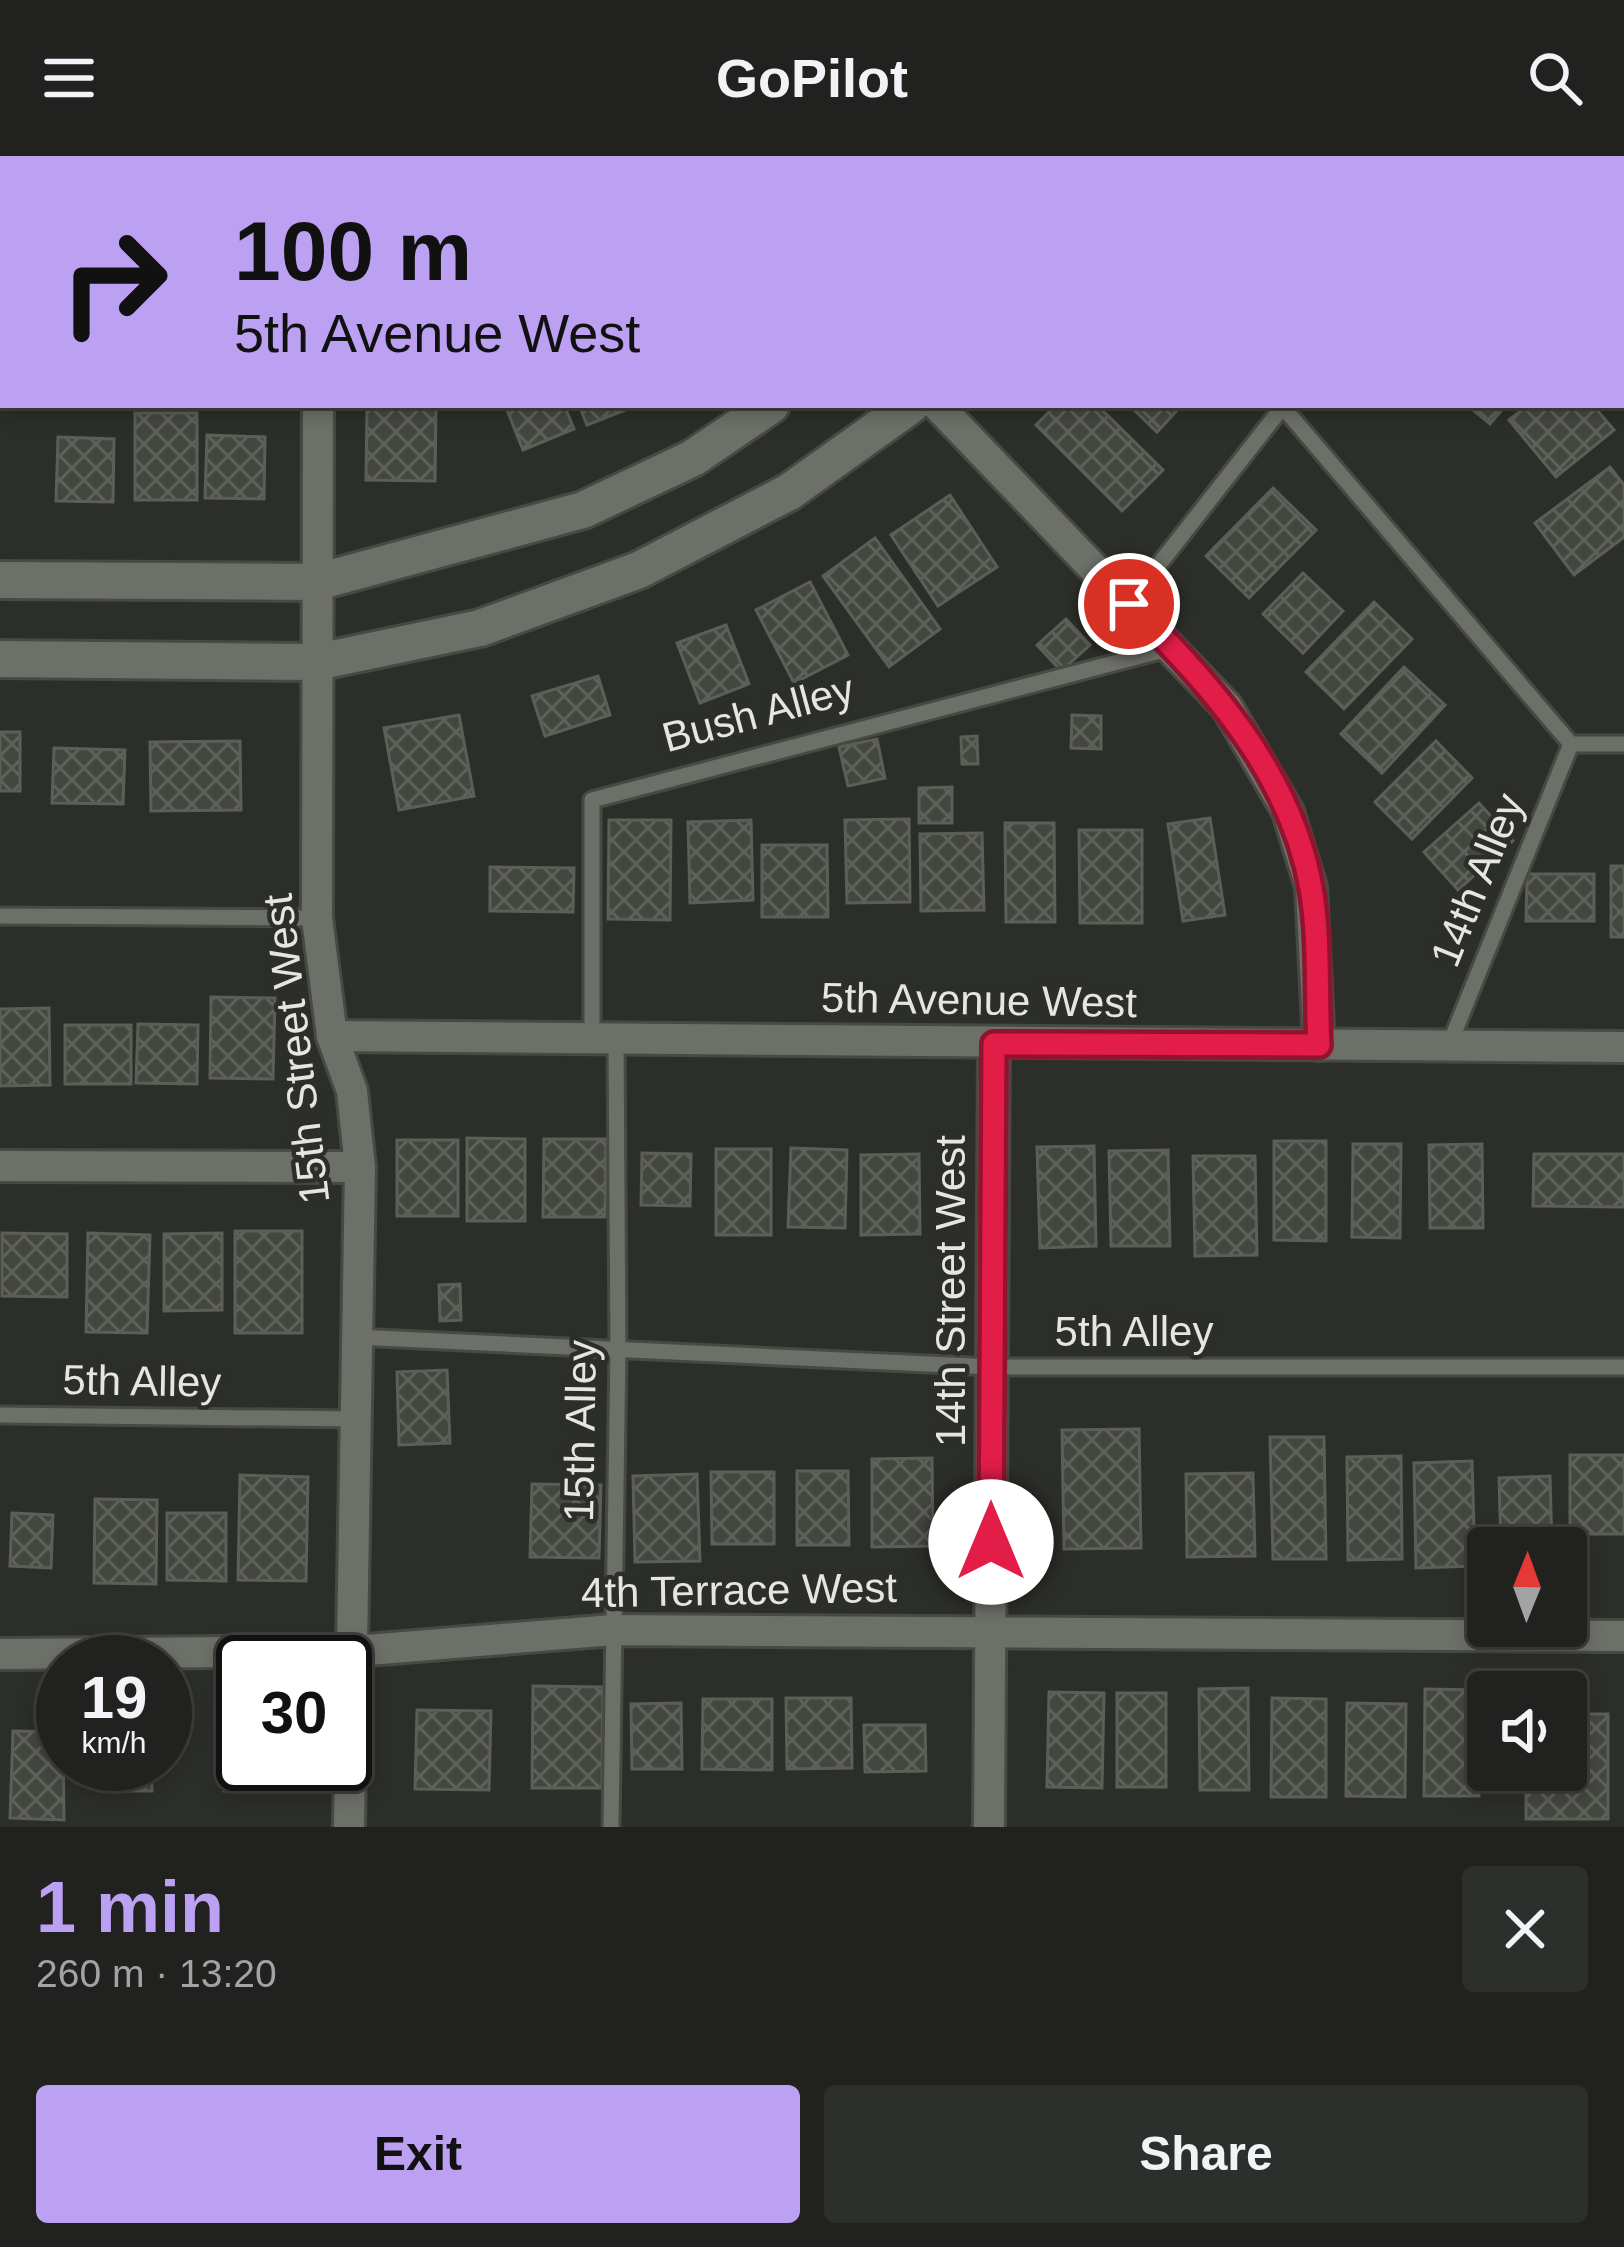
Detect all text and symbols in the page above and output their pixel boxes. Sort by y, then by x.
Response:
icon: menu [36,45,102,111]
icon: search [1522,45,1588,111]
text: GoPilot [716,48,908,108]
icon: right [36,204,192,360]
text: 100 m [234,204,472,298]
text: 5th Avenue West [234,303,640,363]
pin [1078,553,1180,655]
icon: arrive [1096,571,1162,637]
street label: Bush Alley [657,665,859,761]
street label: 14th Alley [1421,787,1533,973]
street label: 15th Street West [254,891,338,1207]
street label: 5th Avenue West [821,974,1138,1026]
street label: 14th Street West [927,1135,974,1447]
street label: 5th Alley [1055,1308,1213,1355]
street label: 15th Alley [555,1340,605,1522]
street label: 5th Alley [62,1356,222,1406]
position arrow [928,1479,1054,1605]
north arrow [1467,1527,1587,1647]
map controls [1467,1527,1587,1791]
street label: 4th Terrace West [581,1564,898,1616]
speed limit sign: 30 [216,1635,372,1791]
text: 19 [81,1664,147,1731]
button: sound [1467,1671,1587,1791]
text: km/h [81,1726,147,1759]
button: close [1462,1866,1588,1992]
text: 1 min [36,1867,224,1947]
text: 260 m · 13:20 [36,1952,277,1995]
button: Exit [36,2085,800,2223]
button: Share [824,2085,1588,2223]

